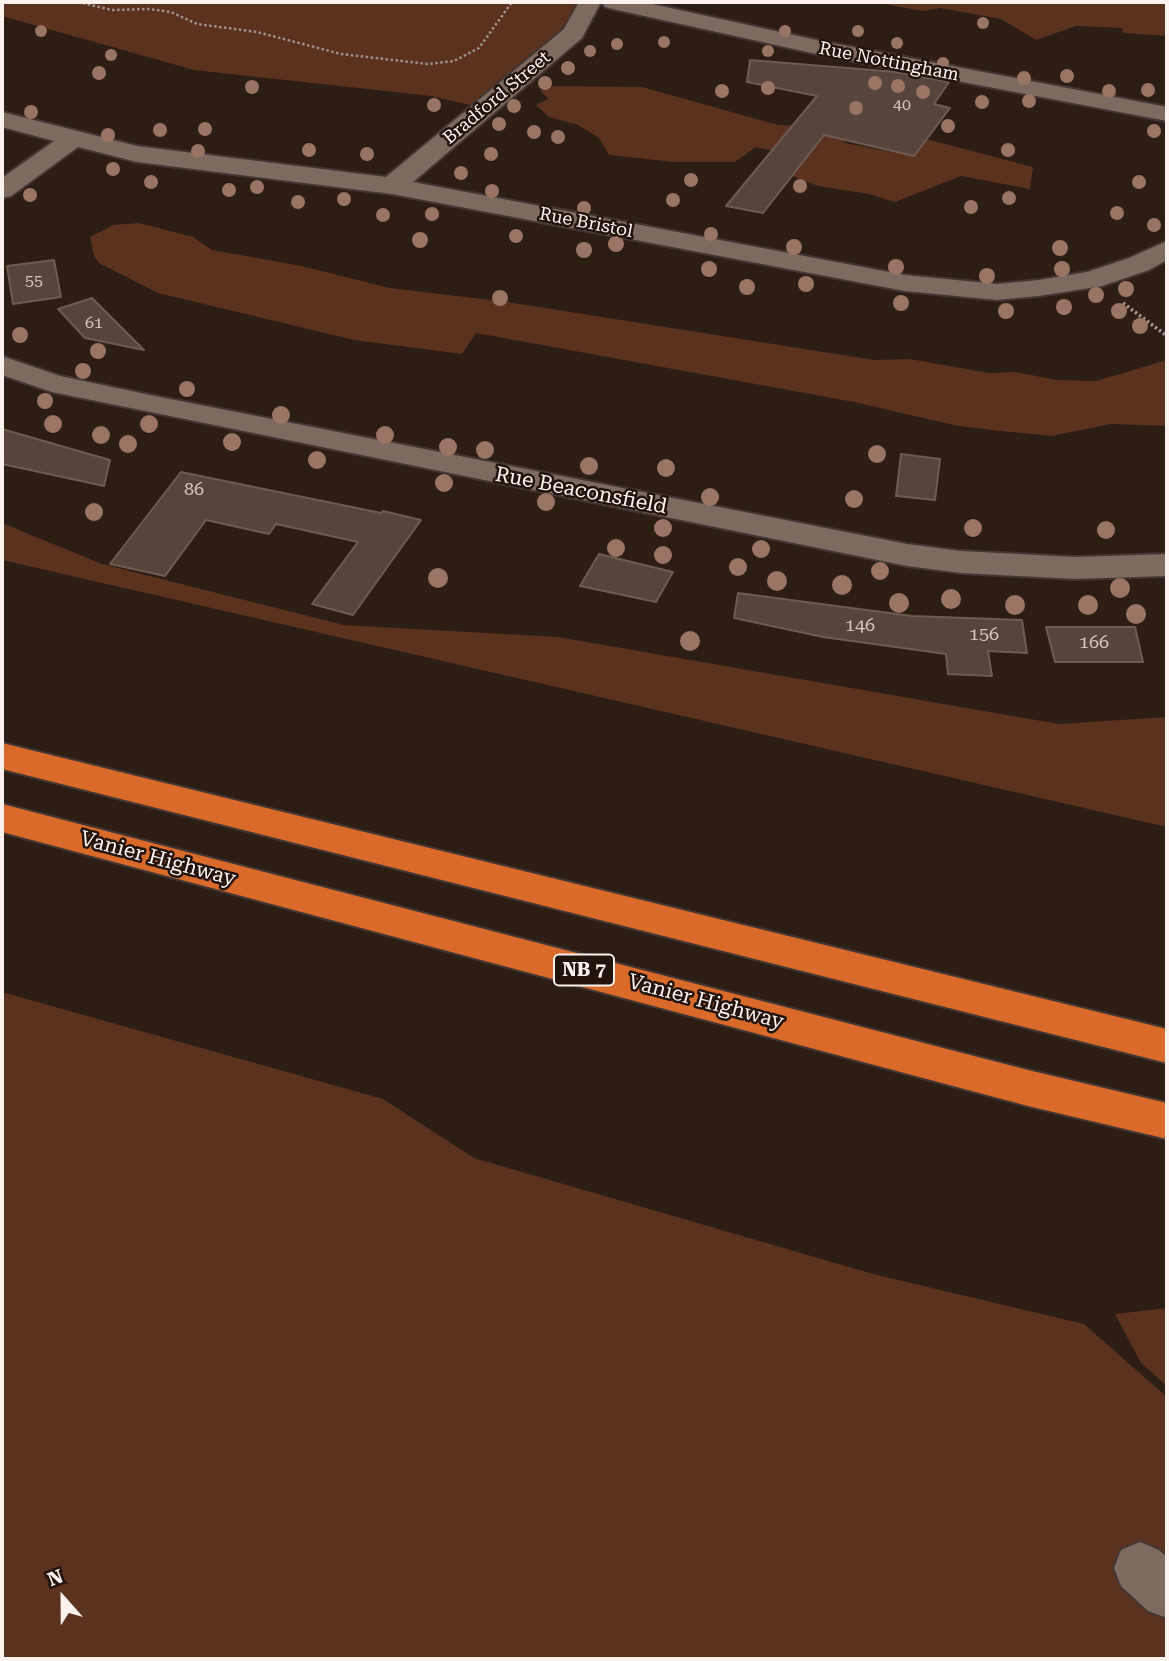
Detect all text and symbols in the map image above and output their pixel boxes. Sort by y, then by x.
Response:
street label: Rue Nottingham [817,38,961,86]
street label: Bradford Street [439,47,555,149]
house number: 40 [893,95,911,115]
street label: Rue Bristol [537,203,635,243]
house number: 55 [25,271,43,291]
house number: 61 [85,313,103,333]
street label: Rue Beaconsfield [493,462,669,520]
house number: 86 [184,479,204,501]
house number: 146 [845,615,875,637]
house number: 156 [969,624,999,646]
house number: 166 [1079,632,1109,654]
street label: Vanier Highway [77,826,239,892]
road number: NB 7 [554,954,614,986]
street label: Vanier Highway [625,969,787,1035]
north arrow [28,1563,98,1633]
text: N [44,1565,66,1591]

